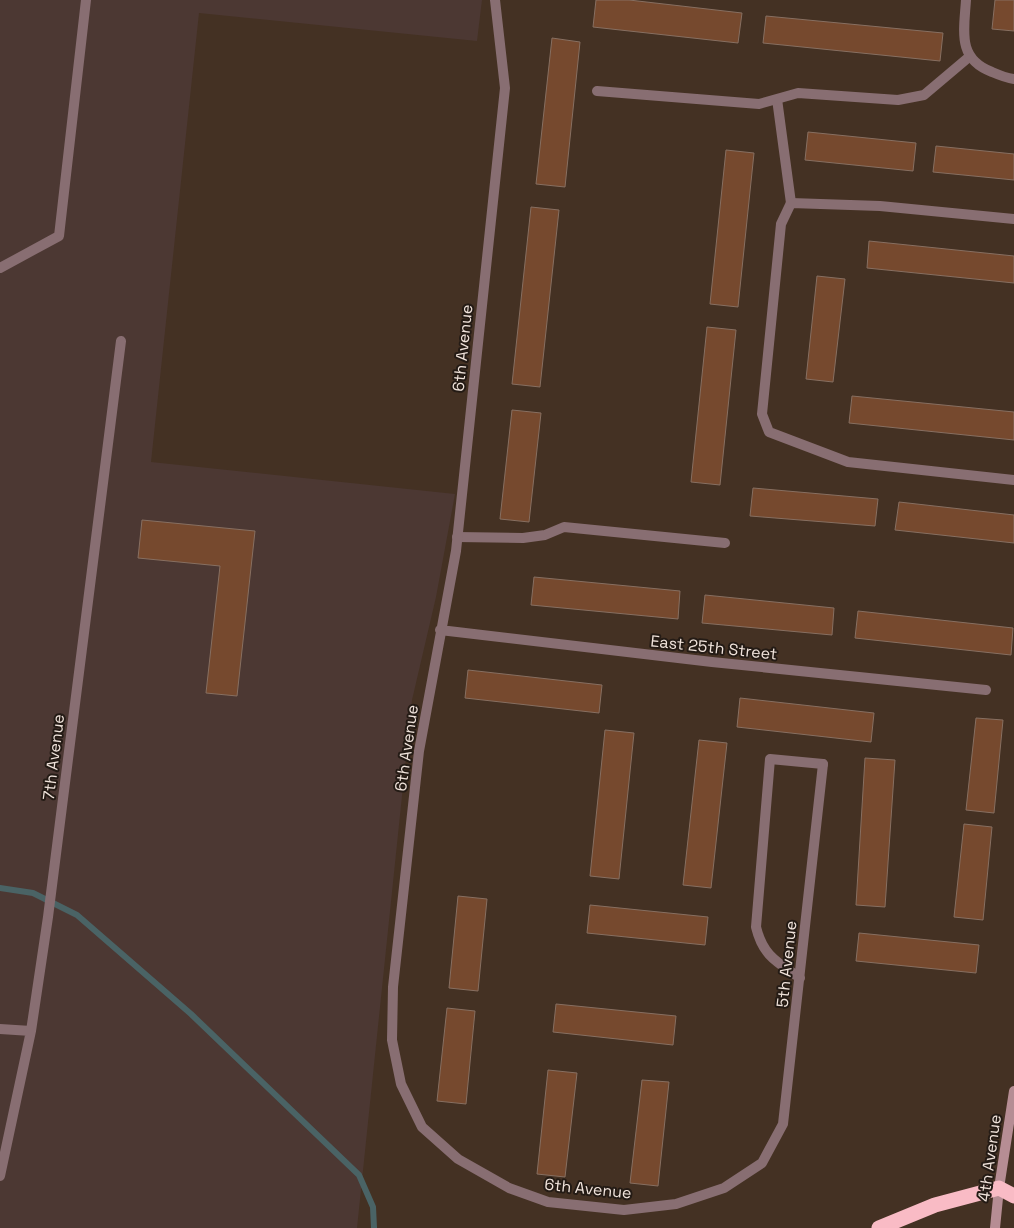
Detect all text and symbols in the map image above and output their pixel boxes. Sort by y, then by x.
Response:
street label: 6th Avenue [447,304,478,393]
street label: East 25th Street [650,630,778,665]
street label: 6th Avenue [390,703,423,793]
street label: 7th Avenue [38,713,69,801]
street label: 5th Avenue [771,920,801,1008]
street label: 4th Avenue [973,1113,1006,1203]
street label: 6th Avenue [543,1173,632,1204]

